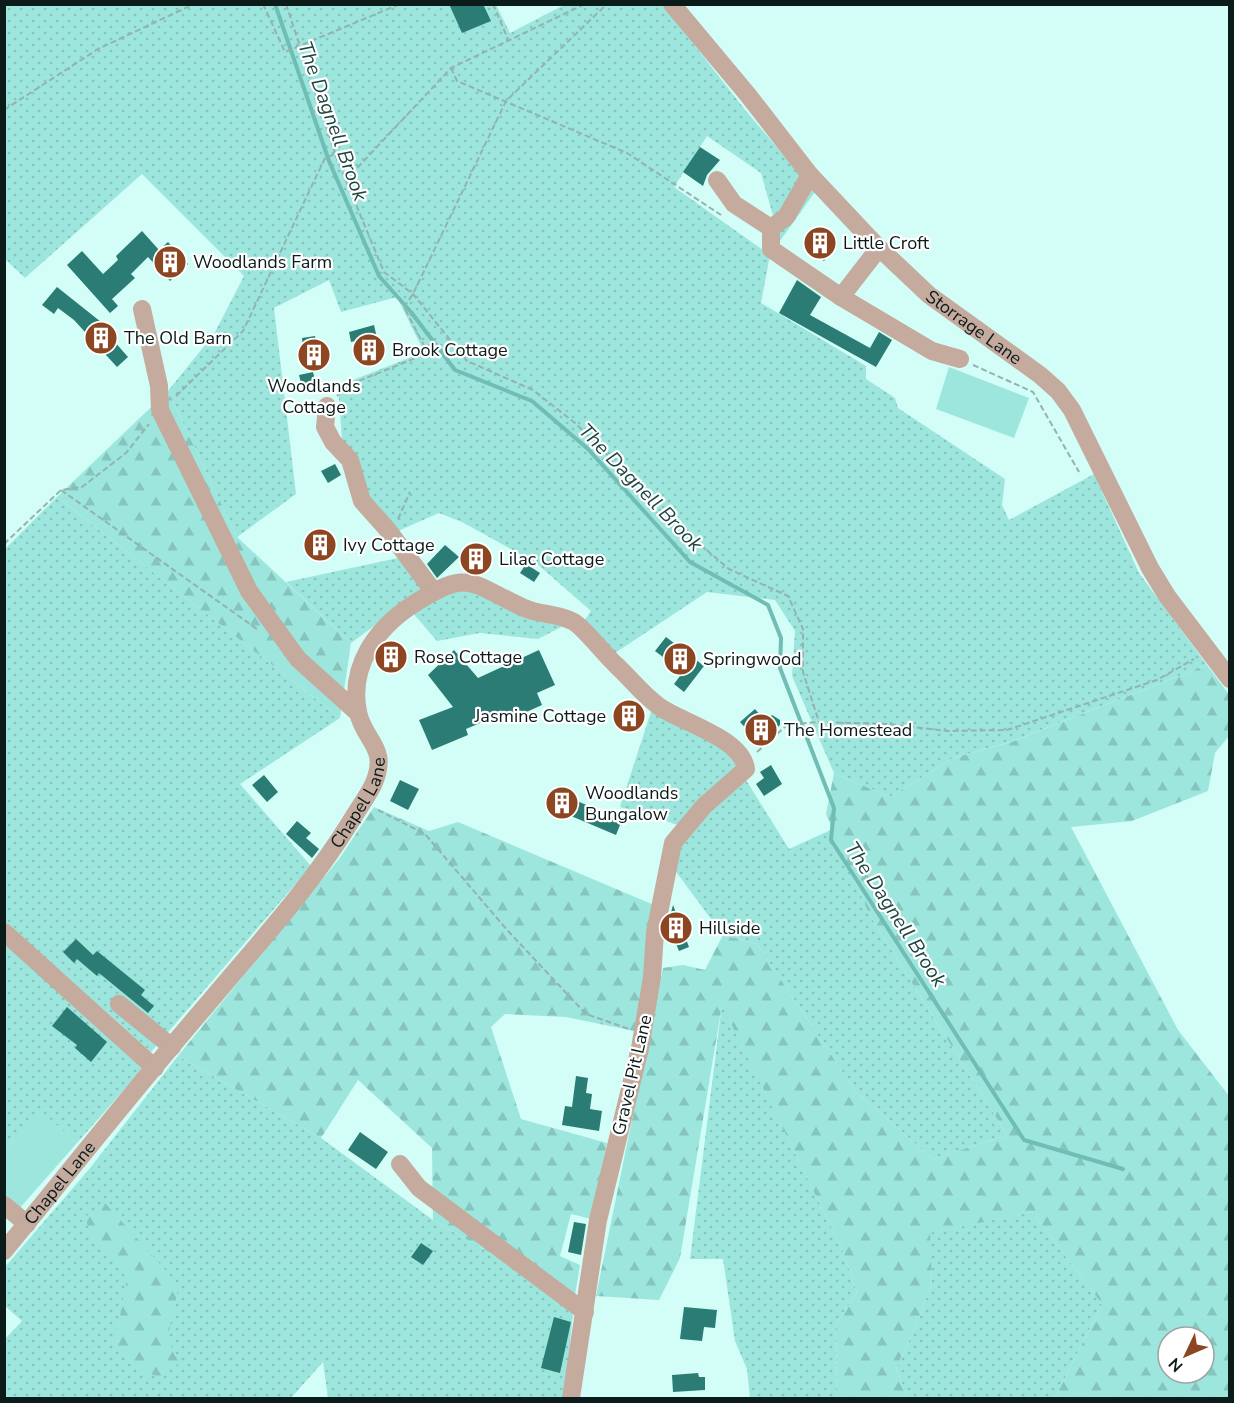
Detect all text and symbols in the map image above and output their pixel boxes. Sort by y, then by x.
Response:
water label: The Dagnell Brook [291,38,374,206]
building icon: Little Croft [802,225,838,261]
place label: Little Croft [843,231,930,255]
building icon: Woodlands Farm [152,244,188,280]
place label: Woodlands Farm [193,250,332,274]
street label: Storrage Lane [921,284,1027,370]
building icon: The Old Barn [83,320,119,356]
place label: The Old Barn [124,326,232,350]
building icon: Brook Cottage [351,332,387,368]
building icon: Woodlands Cottage [296,337,332,373]
place label: Brook Cottage [392,338,508,362]
place label: Woodlands Cottage [267,374,361,419]
water label: The Dagnell Brook [573,417,709,558]
building icon: Ivy Cottage [302,527,338,563]
place label: Ivy Cottage [343,533,435,557]
building icon: Lilac Cottage [458,541,494,577]
place label: Lilac Cottage [499,547,604,571]
building icon: Rose Cottage [373,639,409,675]
building icon: Springwood [662,641,698,677]
place label: Rose Cottage [414,645,522,669]
place label: Springwood [703,647,801,671]
building icon: Jasmine Cottage [611,698,647,734]
place label: Jasmine Cottage [474,704,606,728]
building icon: The Homestead [743,712,779,748]
place label: The Homestead [784,718,912,742]
street label: Chapel Lane [325,757,391,853]
place label: Woodlands Bungalow [585,781,679,826]
building icon: Woodlands Bungalow [544,785,580,821]
water label: The Dagnell Brook [838,836,953,993]
building icon: Hillside [658,910,694,946]
place label: Hillside [699,916,760,940]
street label: Gravel Pit Lane [606,1012,658,1138]
street label: Chapel Lane [18,1136,101,1230]
north arrow [1156,1325,1216,1385]
text: N [1164,1353,1188,1377]

